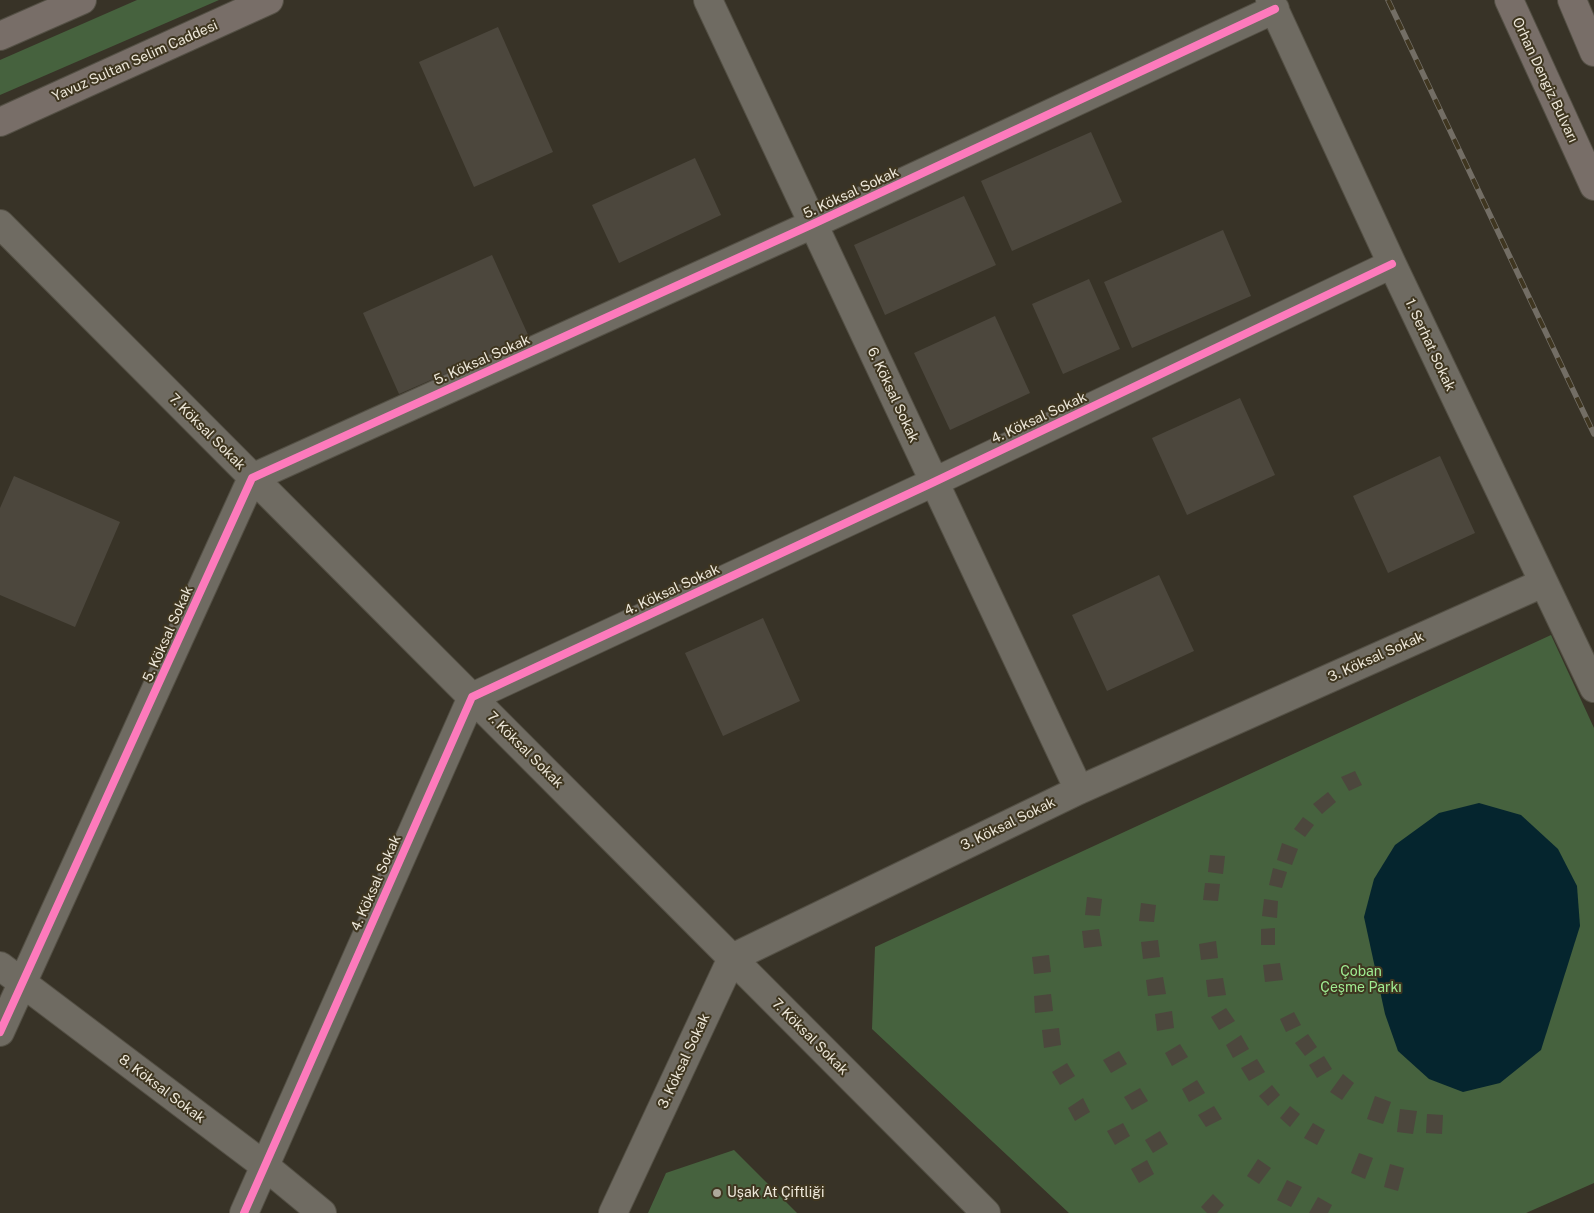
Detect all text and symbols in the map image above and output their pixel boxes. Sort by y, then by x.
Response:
street label: Orhan Dengiz Bulvarı [1509,15,1581,145]
street label: Yavuz Sultan Selim Caddesi [50,17,220,105]
street label: 5. Köksal Sokak [801,164,901,222]
street label: 1. Serhat Sokak [1401,296,1459,394]
street label: 5. Köksal Sokak [431,331,533,389]
street label: 6. Köksal Sokak [864,345,922,445]
street label: 4. Köksal Sokak [989,389,1089,447]
street label: 7. Köksal Sokak [165,390,249,474]
street label: 4. Köksal Sokak [622,561,722,619]
street label: 5. Köksal Sokak [139,583,197,685]
street label: 3. Köksal Sokak [1325,628,1427,686]
street label: 7. Köksal Sokak [483,708,567,792]
street label: 3. Köksal Sokak [958,794,1058,854]
street label: 4. Köksal Sokak [347,832,405,934]
park label: Çoban Çeşme Parkı [1320,964,1402,996]
street label: 7. Köksal Sokak [768,995,852,1079]
street label: 3. Köksal Sokak [655,1011,713,1111]
street label: 8. Köksal Sokak [116,1051,208,1127]
place label: Uşak At Çiftliği [727,1185,824,1201]
marker: Uşak At Çiftliği [711,1187,723,1199]

